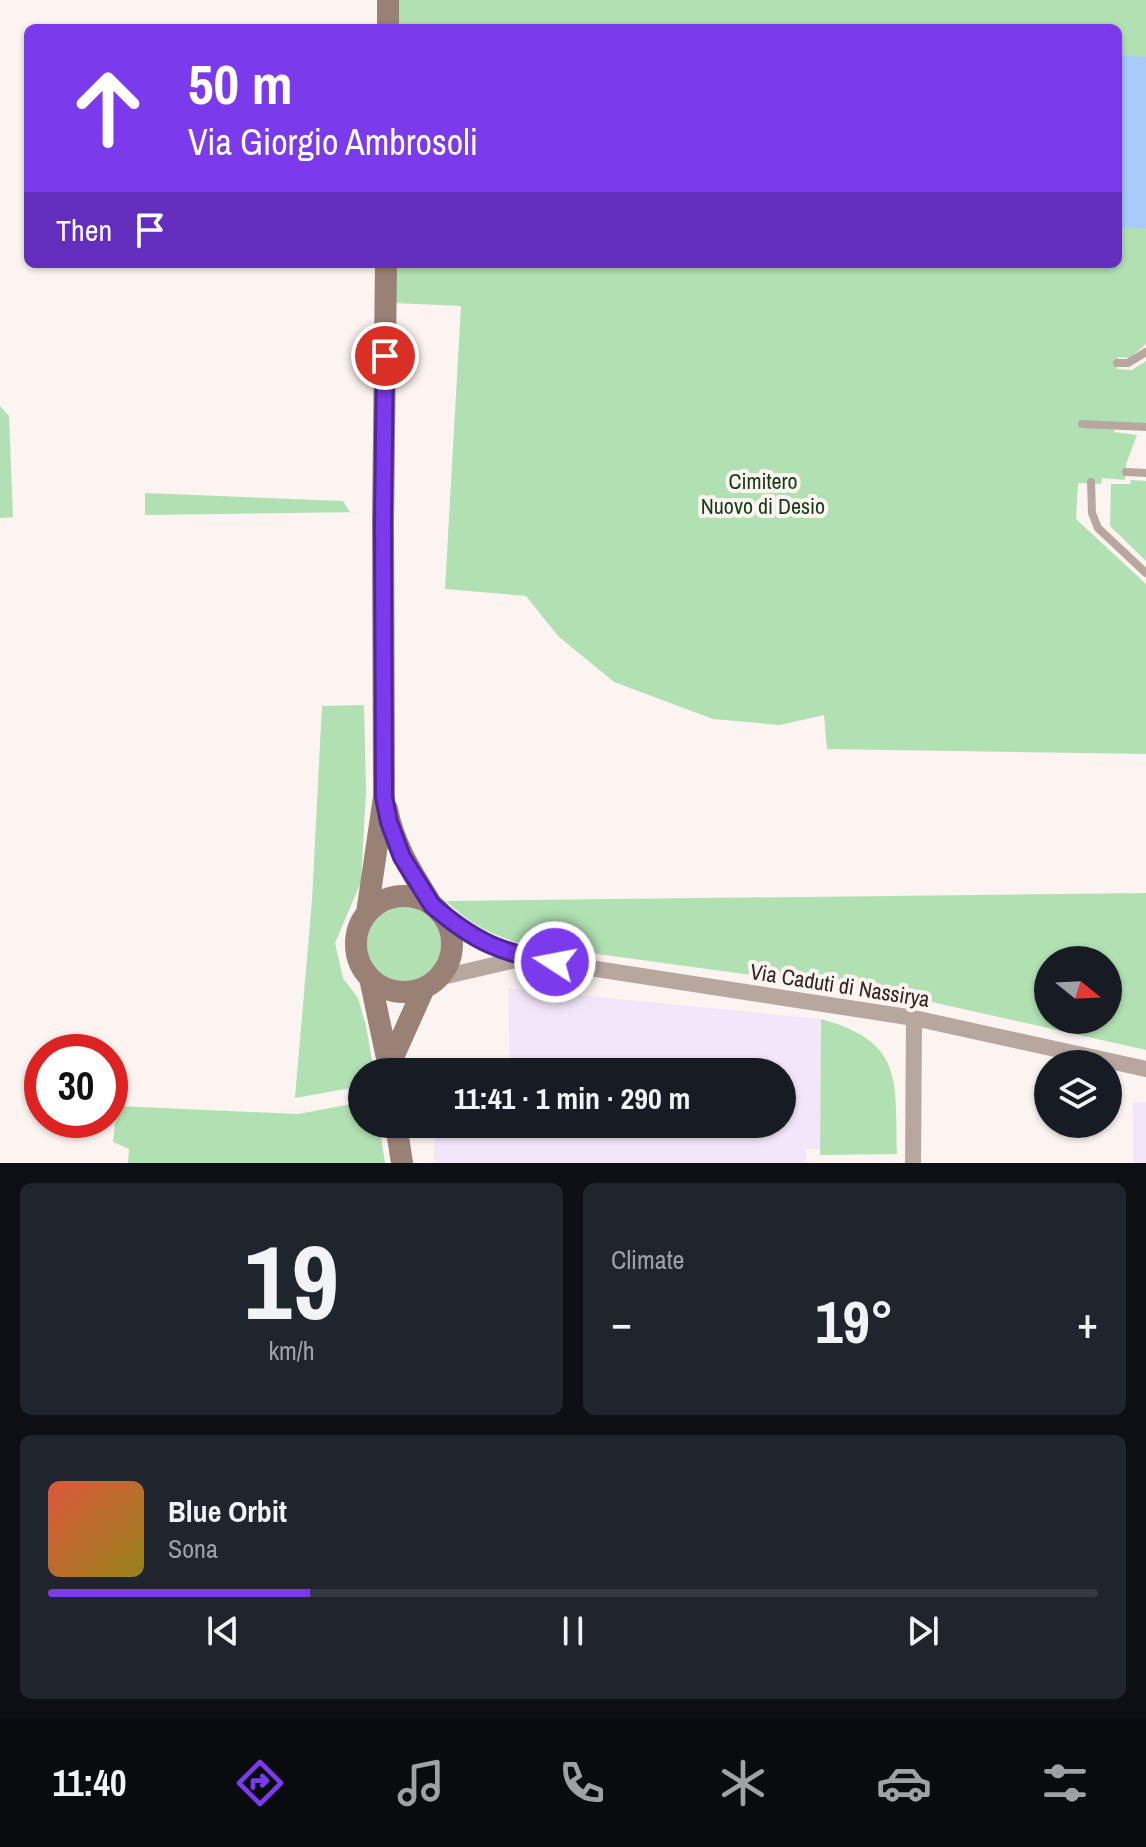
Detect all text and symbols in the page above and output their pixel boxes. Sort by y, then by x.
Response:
text: 50 m [188,46,293,121]
icon: ahead [56,56,160,160]
text: Via Giorgio Ambrosoli [188,118,478,166]
icon: arrive [128,208,172,252]
text: Then [56,210,112,250]
pin [351,322,419,390]
icon: arrive [363,334,407,378]
park label: Cimitero Nuovo di Desio [701,466,825,521]
position arrow [513,920,597,1004]
north arrow [1034,946,1122,1034]
map controls [1034,946,1122,1138]
street label: Via Caduti di Nassirya [748,956,932,1014]
speed limit sign: 30 [24,1034,128,1138]
button: layers [1034,1050,1122,1138]
text: 11:41 · 1 min · 290 m [454,1078,690,1118]
text: 19 [244,1211,339,1351]
text: Climate [611,1242,684,1277]
text: 19° [815,1281,894,1362]
text: − [611,1292,632,1352]
text: + [1077,1292,1098,1352]
text: km/h [268,1333,315,1368]
text: Blue Orbit [168,1491,287,1531]
text: Sona [168,1531,218,1566]
icon: previous [201,1609,245,1653]
icon: pause [551,1609,595,1653]
icon: next [901,1609,945,1653]
icon: directions [232,1755,288,1811]
icon: music [393,1755,449,1811]
icon: phone [554,1755,610,1811]
icon: climate [715,1755,771,1811]
icon: car [876,1755,932,1811]
icon: filters [1037,1755,1093,1811]
text: 11:40 [53,1759,126,1807]

